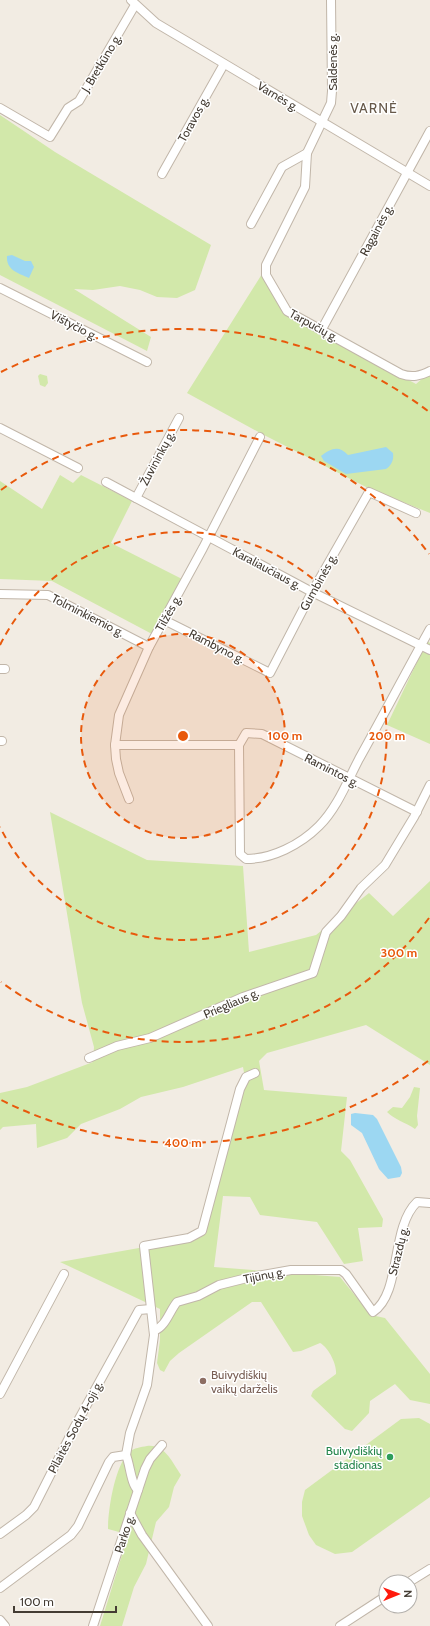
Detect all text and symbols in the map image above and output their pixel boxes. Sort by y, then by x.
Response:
street label: J. Bretkūno g. [77,31,124,96]
street label: Saldenės g. [325,33,340,91]
street label: Varnės g. [255,78,301,114]
street label: Toravos g. [174,94,212,144]
district label: VARNĖ [350,99,398,117]
street label: Ragainės g. [356,202,396,258]
street label: Tarpučių g. [287,305,341,345]
street label: Vištyčio g. [48,307,100,343]
street label: Žuvininkų g. [136,428,178,488]
street label: Karaliaučiaus g. [230,544,304,592]
street label: Gumbinės g. [296,551,340,613]
street label: Tolminkiemio g. [49,590,127,640]
street label: Tilžės g. [152,592,184,634]
street label: Rambyno g. [187,626,247,666]
text: 100 m [268,728,302,743]
text: 200 m [369,728,405,743]
centre of rings [176,729,190,743]
street label: Ramintos g. [302,750,362,790]
text: 300 m [381,945,417,960]
street label: Priegliaus g. [201,985,261,1021]
text: 400 m [164,1135,202,1150]
street label: Strazdų g. [385,1225,411,1277]
street label: Tijūnų g. [242,1264,286,1286]
place label: Buivydiškių vaikų darželis [211,1367,278,1396]
marker: Buivydiškių vaikų darželis [198,1376,208,1386]
street label: Pilaitės Sodų 4-oji g. [44,1378,106,1476]
place label: Buivydiškių stadionas [326,1443,383,1472]
marker: Buivydiškių stadionas [385,1452,395,1462]
street label: Parko g. [111,1513,137,1555]
north arrow [378,1574,418,1614]
scale bar [14,1588,116,1614]
text: N [401,1590,415,1598]
text: 100 m [20,1594,54,1609]

